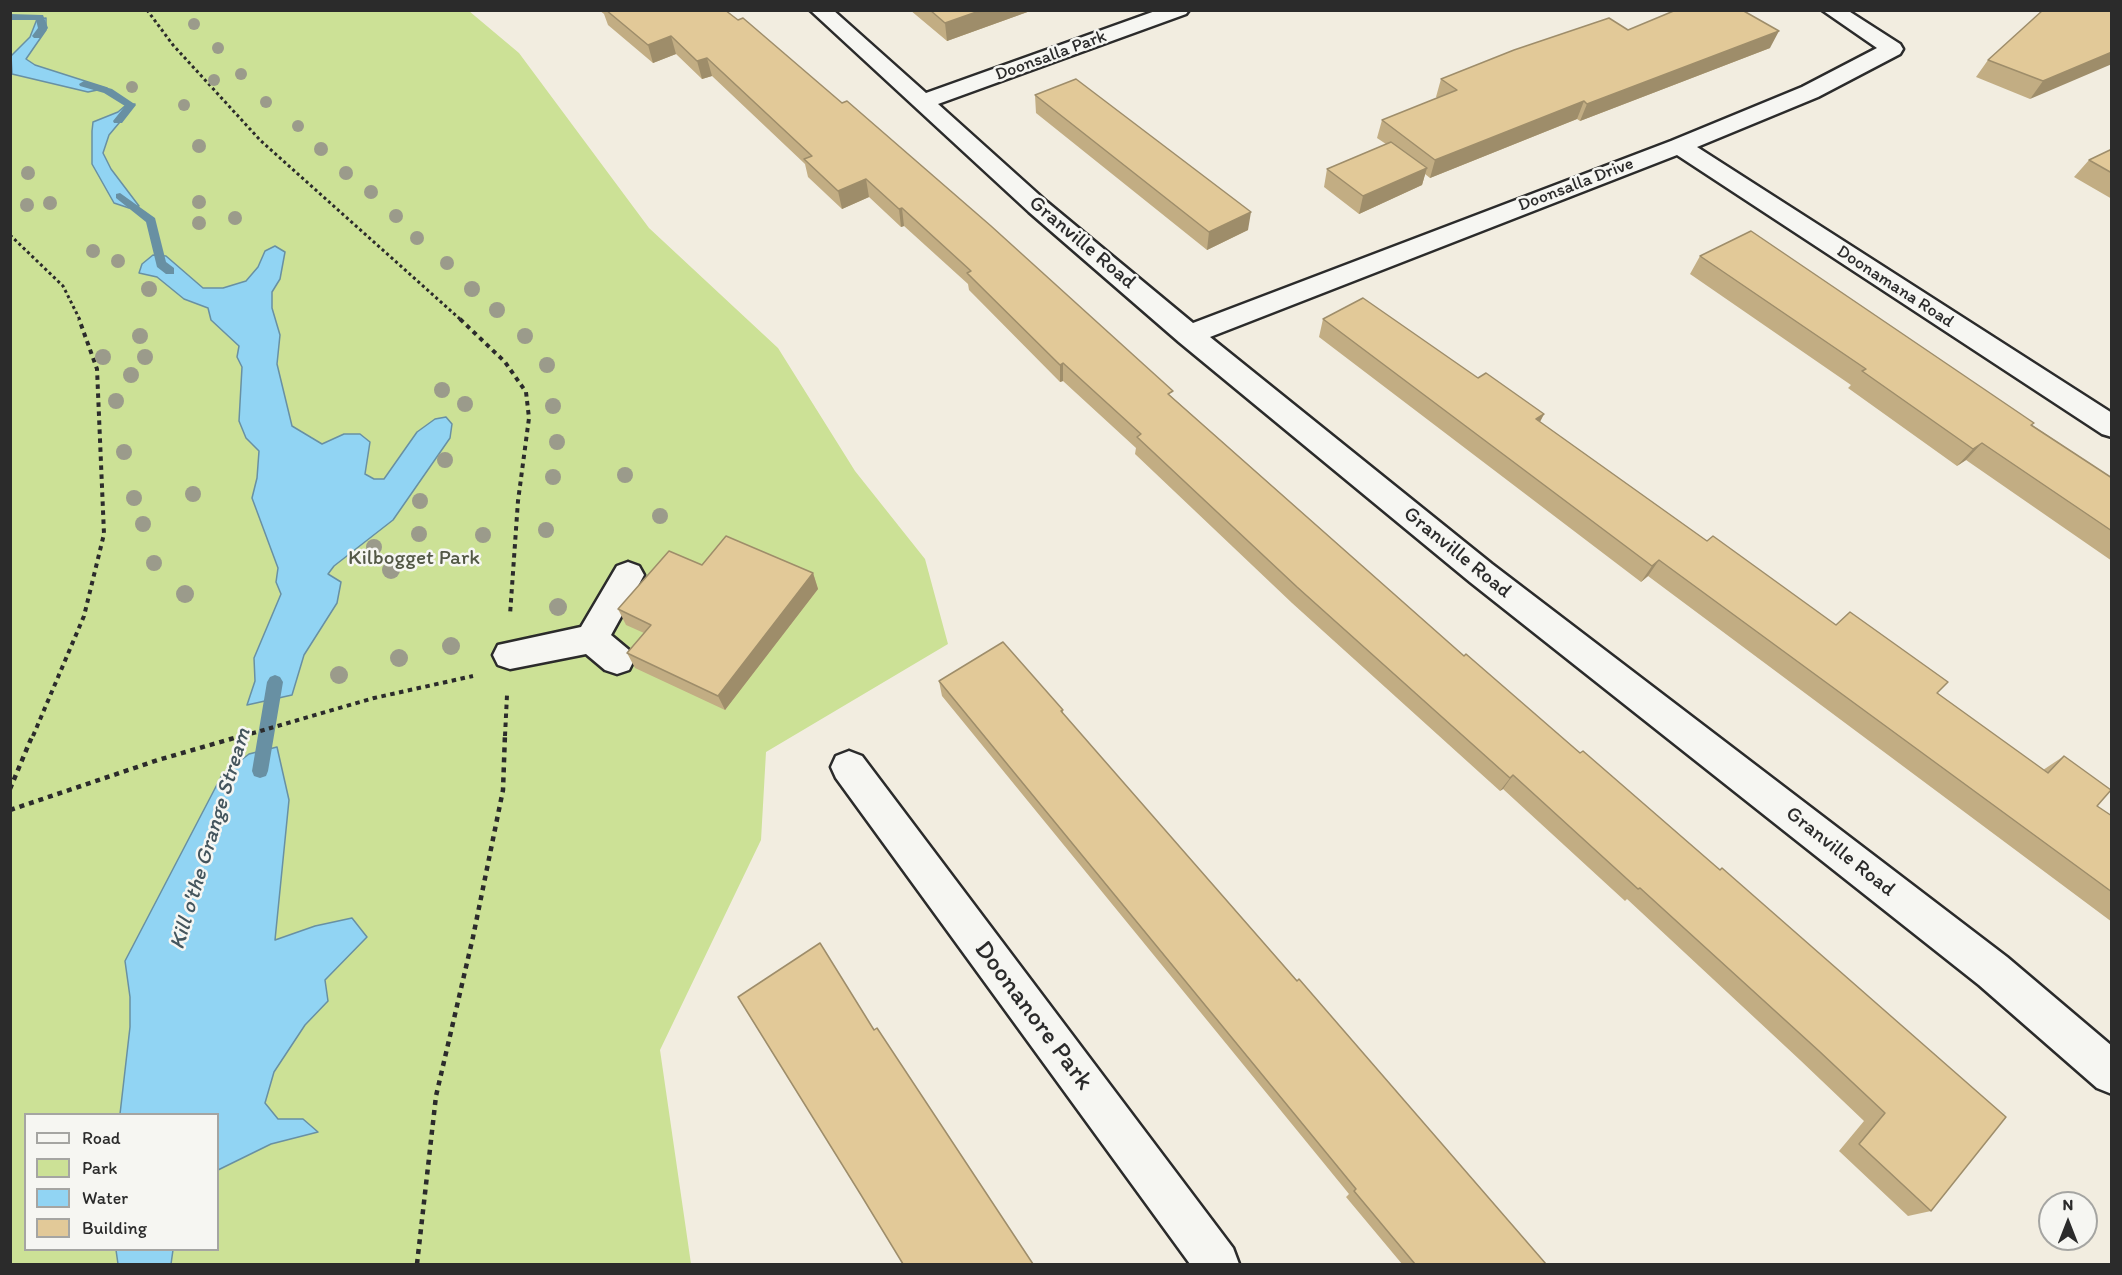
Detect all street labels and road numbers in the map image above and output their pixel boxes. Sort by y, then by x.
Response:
street label: Doonsalla Park [992,26,1110,86]
street label: Doonsalla Drive [1515,153,1637,217]
street label: Granville Road [1023,191,1141,295]
street label: Doonamana Road [1832,241,1958,333]
street label: Granville Road [1398,502,1516,604]
street label: Granville Road [1780,801,1900,903]
street label: Doonanore Park [967,935,1099,1097]

